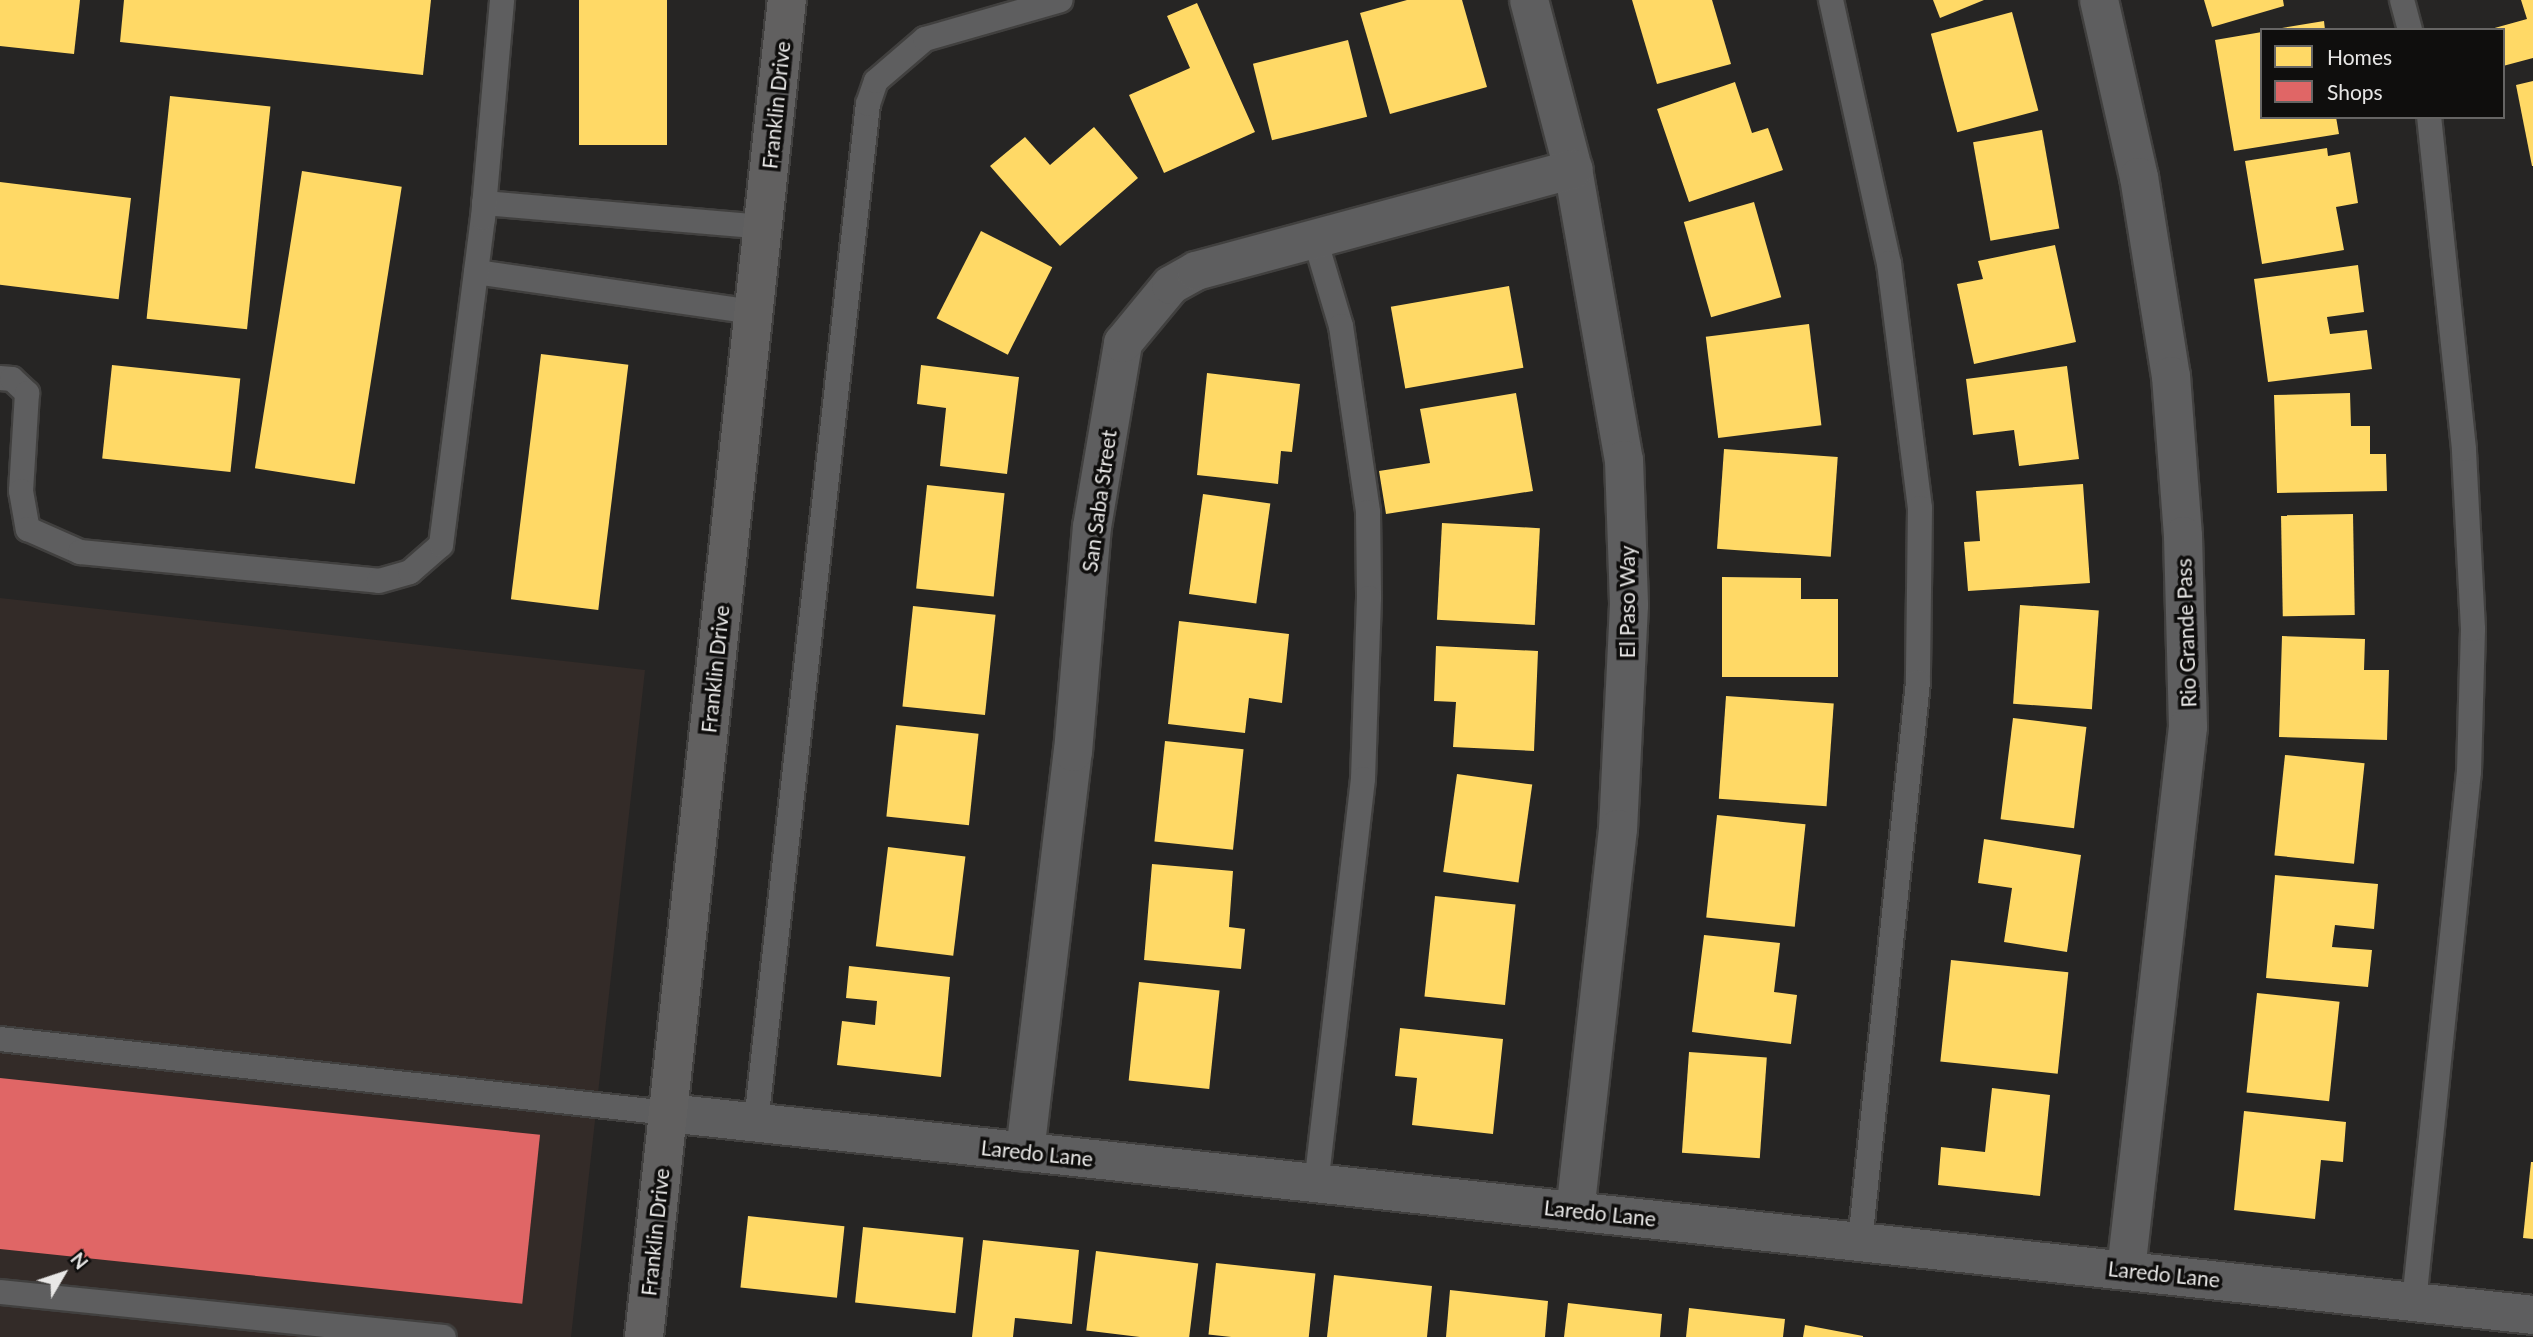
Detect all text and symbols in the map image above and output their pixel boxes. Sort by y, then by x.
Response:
legend [2260,28,2505,119]
street label: Franklin Drive [757,40,795,170]
text: Homes [2327,44,2392,69]
text: Shops [2327,79,2383,104]
street label: San Saba Street [1077,428,1121,574]
street label: El Paso Way [1614,545,1640,659]
street label: Rio Grande Pass [2171,558,2201,708]
street label: Franklin Drive [696,604,734,734]
street label: Laredo Lane [980,1135,1094,1171]
street label: Franklin Drive [636,1167,674,1297]
street label: Laredo Lane [1543,1195,1657,1231]
north arrow [28,1239,98,1309]
text: N [66,1248,93,1273]
street label: Laredo Lane [2107,1256,2221,1292]

